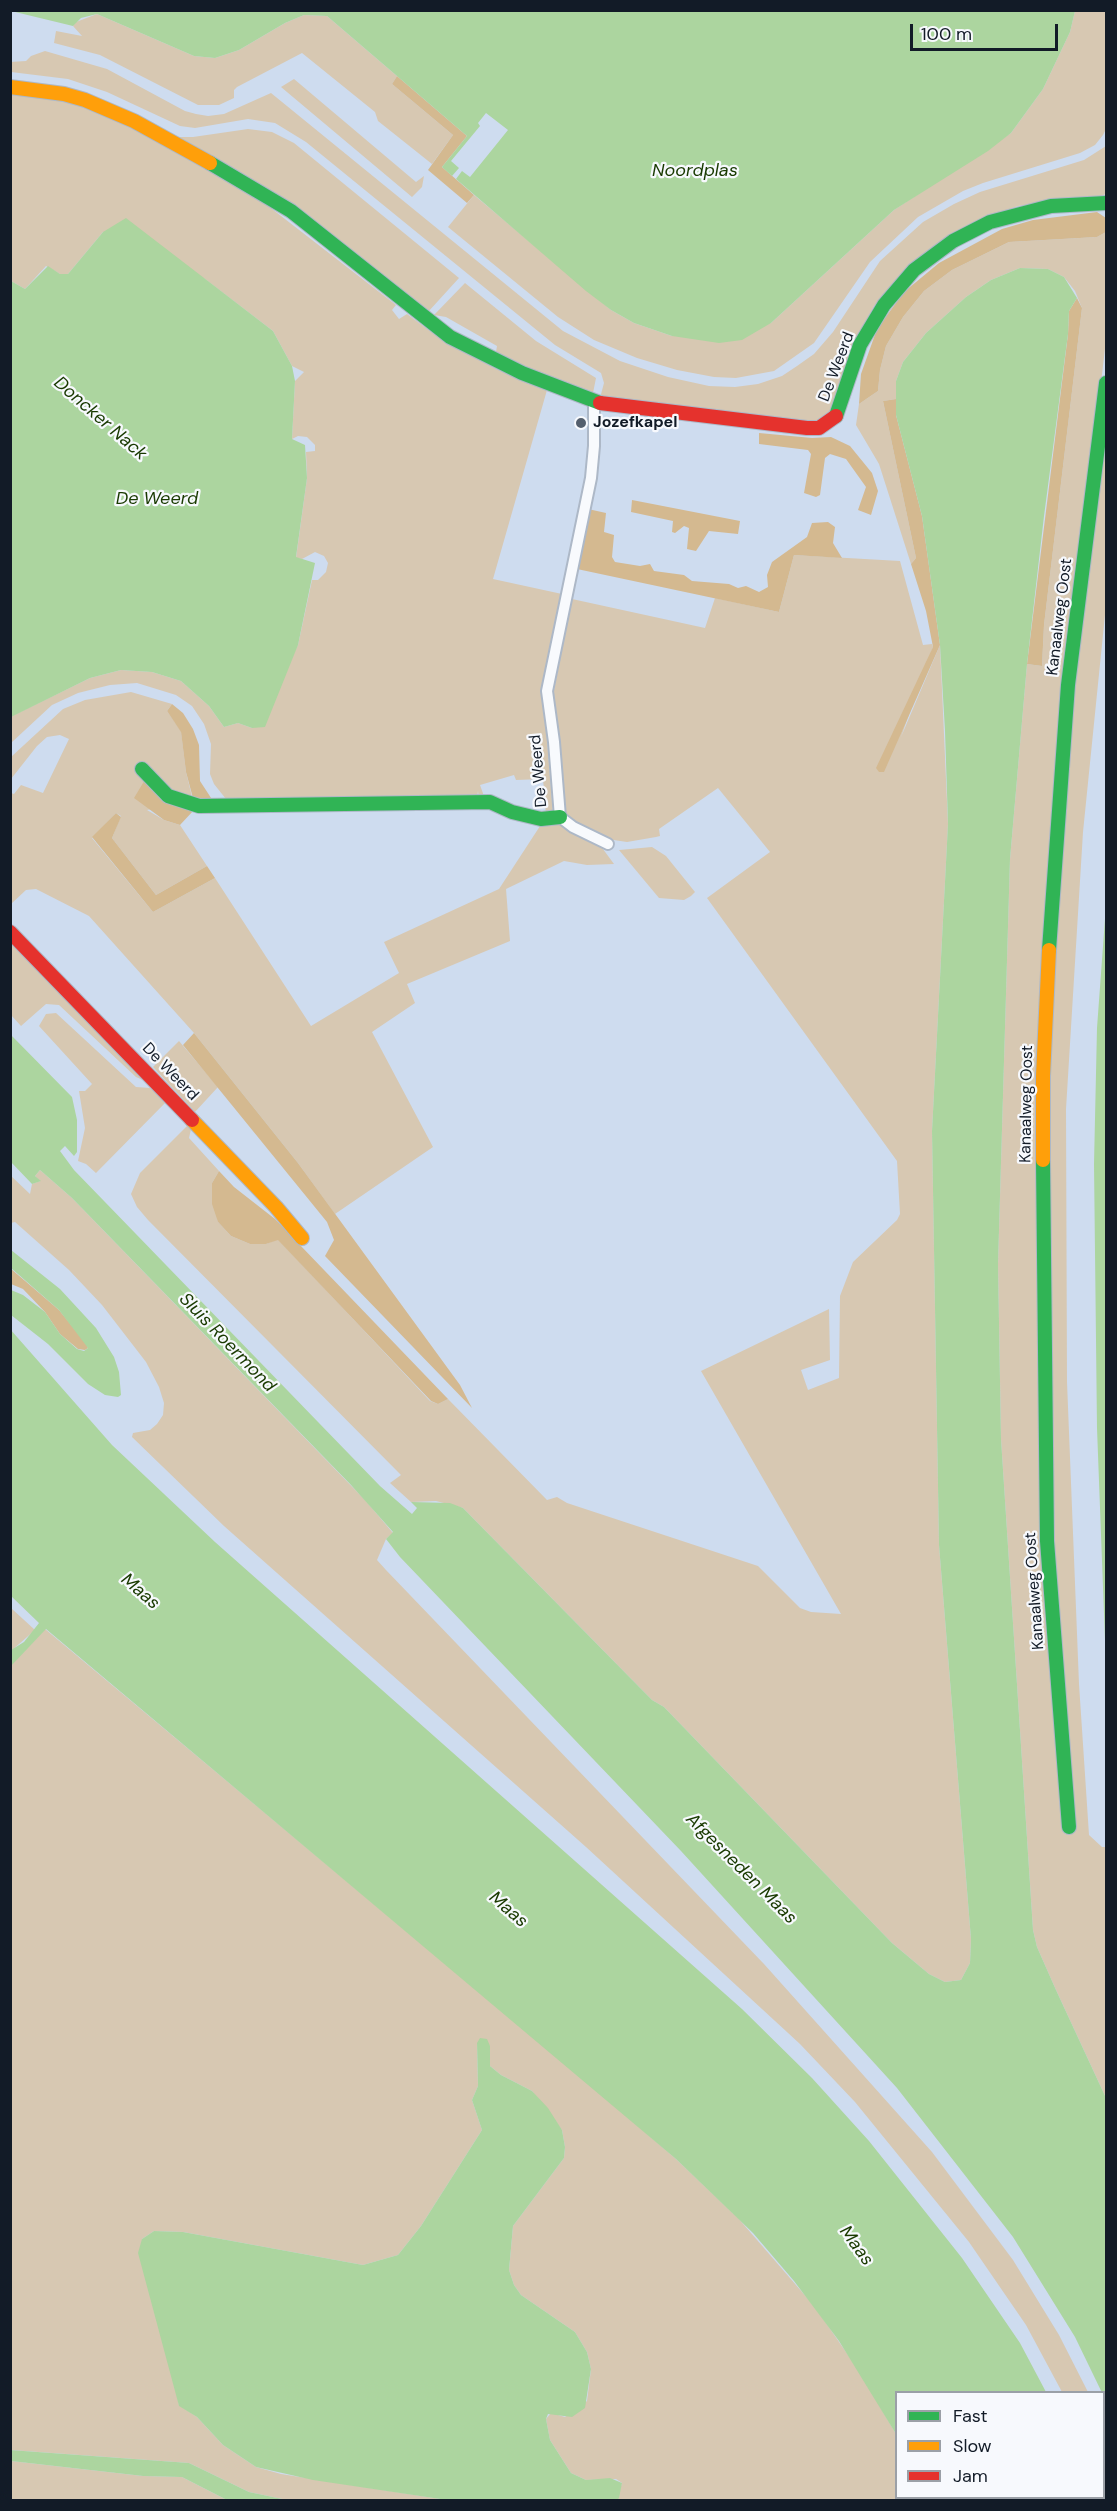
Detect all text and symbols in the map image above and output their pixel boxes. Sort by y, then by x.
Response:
scale bar [913,12,1062,50]
text: 100 m [921,22,972,46]
water label: Noordplas [652,160,738,182]
street label: De Weerd [815,330,859,404]
water label: Doncker Nack [49,373,151,465]
place label: Jozefkapel [593,413,678,433]
marker: Jozefkapel [574,416,588,430]
water label: De Weerd [116,488,198,510]
street label: Kanaalweg Oost [1043,557,1077,677]
street label: De Weerd [526,734,552,808]
street label: De Weerd [138,1039,202,1105]
street label: Kanaalweg Oost [1016,1045,1038,1163]
water label: Sluis Roermond [174,1289,280,1397]
street label: Kanaalweg Oost [1021,1532,1049,1650]
water label: Maas [116,1569,164,1615]
water label: Afgesneden Maas [681,1809,801,1929]
water label: Maas [484,1887,532,1933]
water label: Maas [834,2222,878,2270]
legend [895,2391,1105,2499]
text: Fast [953,2404,988,2428]
text: Slow [953,2434,992,2458]
text: Jam [953,2464,988,2488]

